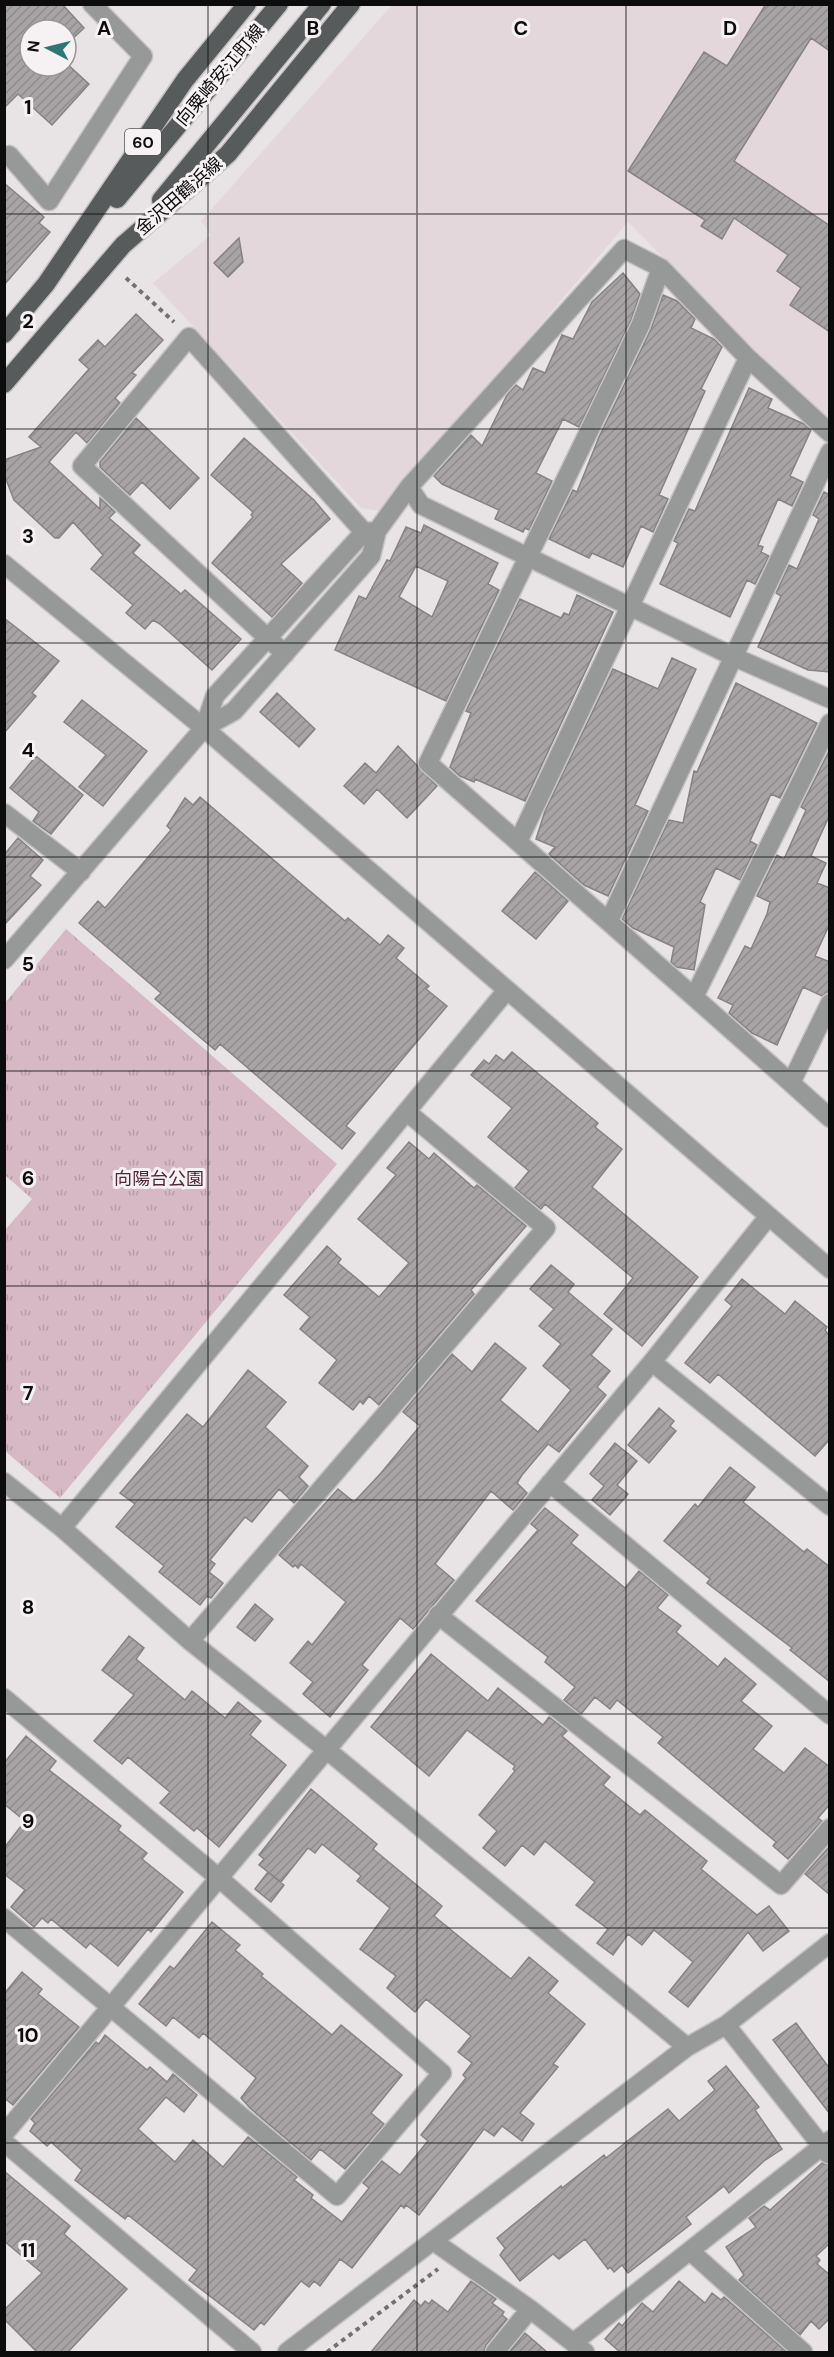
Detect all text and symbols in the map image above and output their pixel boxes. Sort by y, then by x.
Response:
text: A [97,15,111,41]
text: B [307,15,319,41]
text: C [514,15,528,41]
text: D [723,15,737,41]
north arrow [18,18,78,78]
street label: 向粟崎安江町線 [170,19,270,131]
text: N [22,39,45,53]
text: 1 [24,94,32,120]
road number: 60 [125,129,161,155]
street label: 金沢田鶴浜線 [130,152,228,240]
text: 2 [22,308,34,334]
text: 3 [22,523,34,549]
text: 4 [22,737,35,763]
text: 5 [22,951,34,977]
text: 6 [22,1165,34,1191]
park label: 向陽台公園 [114,1167,204,1191]
text: 7 [23,1380,34,1406]
text: 8 [22,1594,34,1620]
text: 9 [22,1808,34,1834]
text: 10 [17,2022,39,2048]
text: 11 [21,2237,35,2263]

